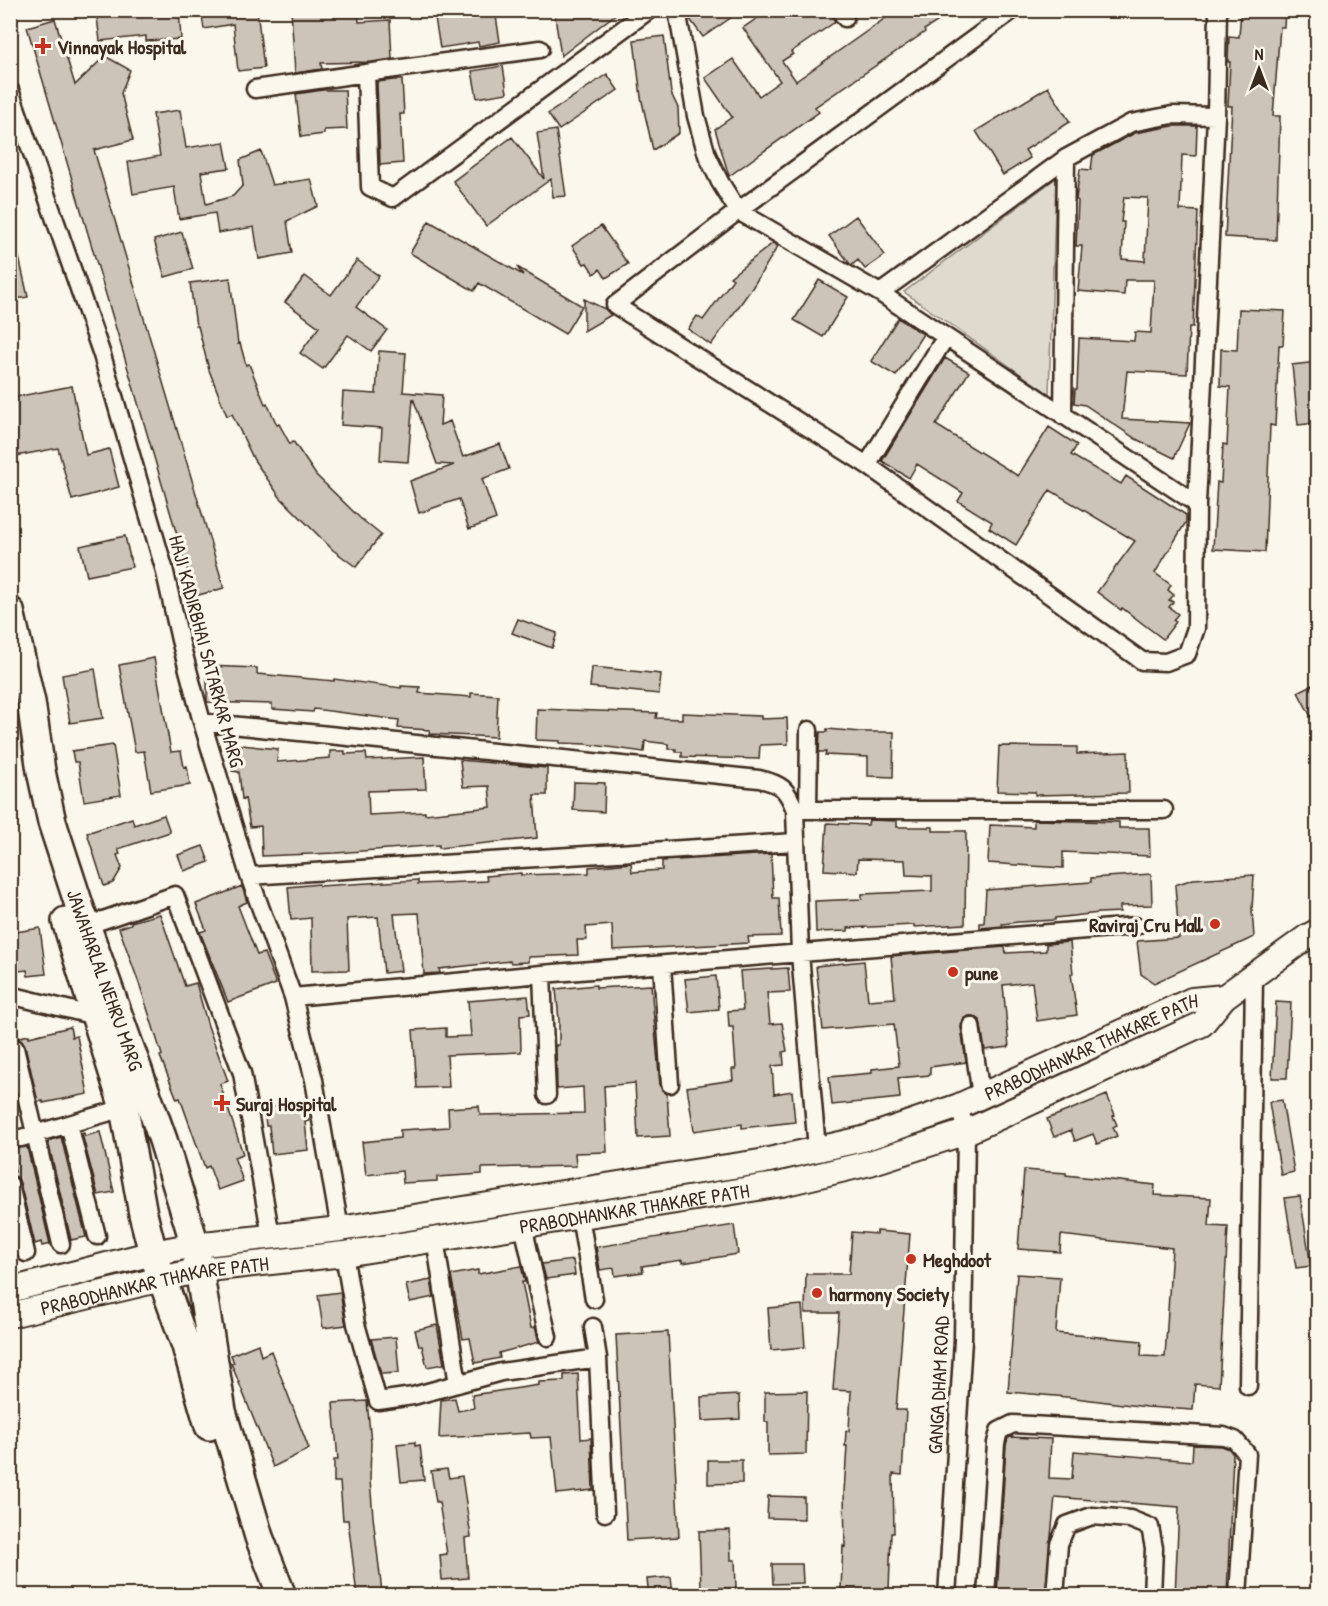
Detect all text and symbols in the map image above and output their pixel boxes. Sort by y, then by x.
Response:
place label: Vinnayak Hospital [57,33,187,61]
marker: Vinnayak Hospital [34,37,52,55]
north arrow [1229,39,1289,99]
text: N [1255,43,1264,65]
street label: HAJI KADIRBHAI SATARKAR MARG [163,532,251,770]
street label: JAWAHARLAL NEHRU MARG [61,886,151,1075]
place label: Raviraj Cru Mall [1089,911,1204,938]
marker: Raviraj Cru Mall [1208,917,1222,931]
place label: pune [965,959,999,987]
marker: pune [946,965,960,979]
street label: PRABODHANKAR THAKARE PATH [980,986,1199,1106]
place label: Suraj Hospital [236,1090,337,1118]
marker: Suraj Hospital [213,1094,231,1112]
street label: PRABODHANKAR THAKARE PATH [517,1176,751,1239]
place label: Meghdoot [923,1246,992,1274]
street label: PRABODHANKAR THAKARE PATH [38,1249,270,1321]
marker: Meghdoot [904,1252,918,1266]
place label: harmony Society [829,1280,950,1308]
marker: harmony Society [810,1286,824,1300]
street label: GANGA DHAM ROAD [921,1315,955,1455]

